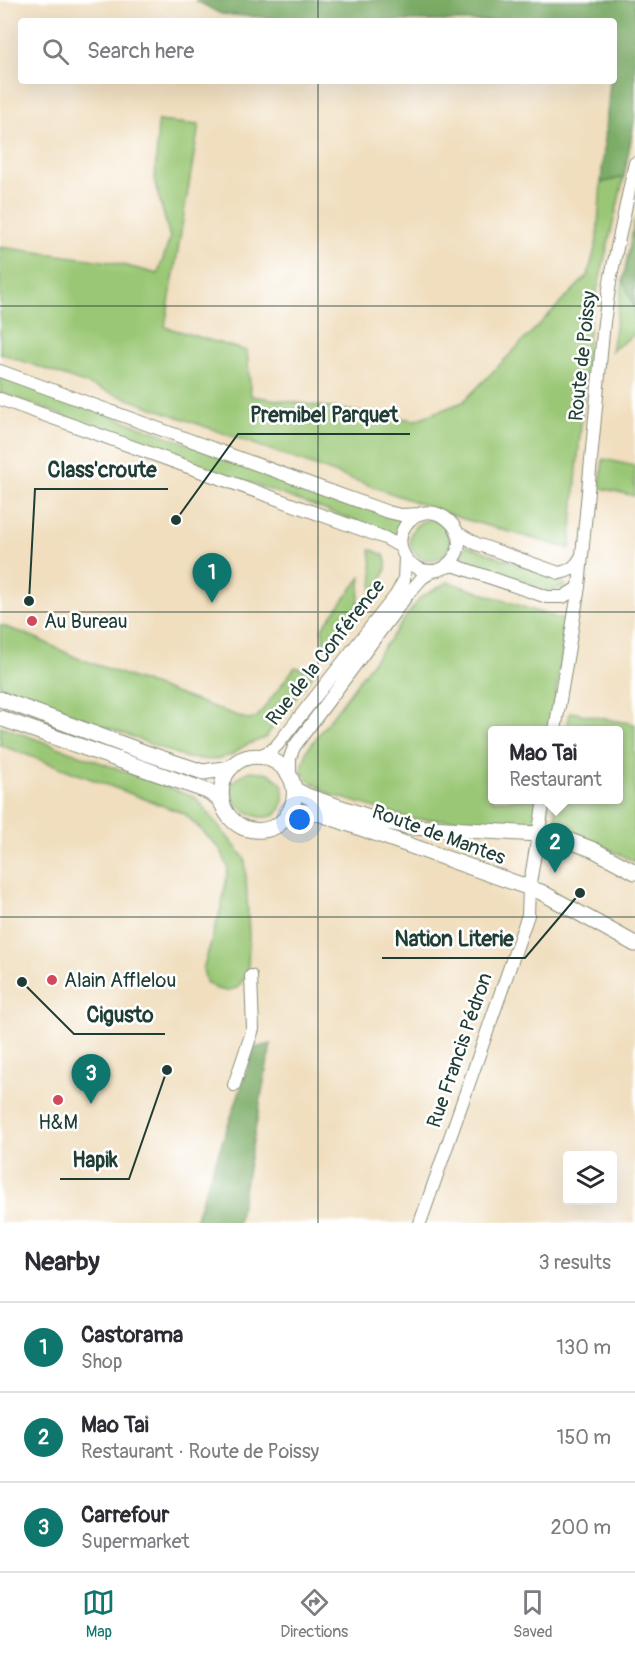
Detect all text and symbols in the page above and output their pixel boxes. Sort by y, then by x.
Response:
search box [18,18,617,84]
icon: search [39,35,72,68]
text: Search here [87,37,194,65]
street label: Route de Poissy [563,289,602,422]
callout: Premibel Parquet [238,395,410,434]
text: Premibel Parquet [250,402,399,429]
callout: Class'croute [35,450,168,489]
text: Class'croute [47,457,157,484]
pin: 1 [192,554,232,603]
street label: Rue de la Conférence [260,574,390,731]
place label: Au Bureau [44,609,128,634]
marker: Au Bureau [25,614,39,628]
popup [488,726,623,804]
text: Mao Tai [509,739,577,767]
text: Restaurant [509,767,602,792]
street label: Route de Mantes [369,799,509,870]
your location [285,805,314,834]
pin: 2 [536,824,574,873]
callout: Nation Literie [382,919,525,958]
text: Nation Literie [394,926,514,953]
place label: Alain Afflelou [64,968,176,993]
street label: Rue Francis Pédron [421,969,498,1131]
marker: Alain Afflelou [45,973,59,987]
callout: Cigusto [74,995,165,1034]
text: Cigusto [87,1002,154,1029]
pin: 3 [72,1054,110,1104]
marker: H&M [51,1093,65,1107]
place label: H&M [38,1110,78,1135]
callout: Hapik [60,1140,129,1179]
text: Hapik [72,1147,118,1174]
map controls [563,1151,617,1205]
button: layers [563,1151,617,1205]
text: Nearby [24,1246,100,1278]
text: 3 results [539,1250,611,1275]
text: Castorama [81,1321,183,1349]
text: 1 [40,1335,47,1360]
text: 130 m [556,1335,611,1360]
text: Shop [81,1349,122,1374]
text: Mao Tai [81,1411,149,1439]
text: 2 [38,1425,49,1450]
text: 150 m [557,1425,611,1450]
text: Restaurant · Route de Poissy [81,1439,319,1464]
text: Carrefour [81,1501,169,1529]
text: 3 [38,1515,49,1540]
text: 200 m [550,1515,611,1540]
text: Supermarket [81,1529,190,1554]
tab: Map [82,1586,115,1642]
tab: Directions [280,1586,348,1642]
tab: Saved [513,1586,553,1642]

